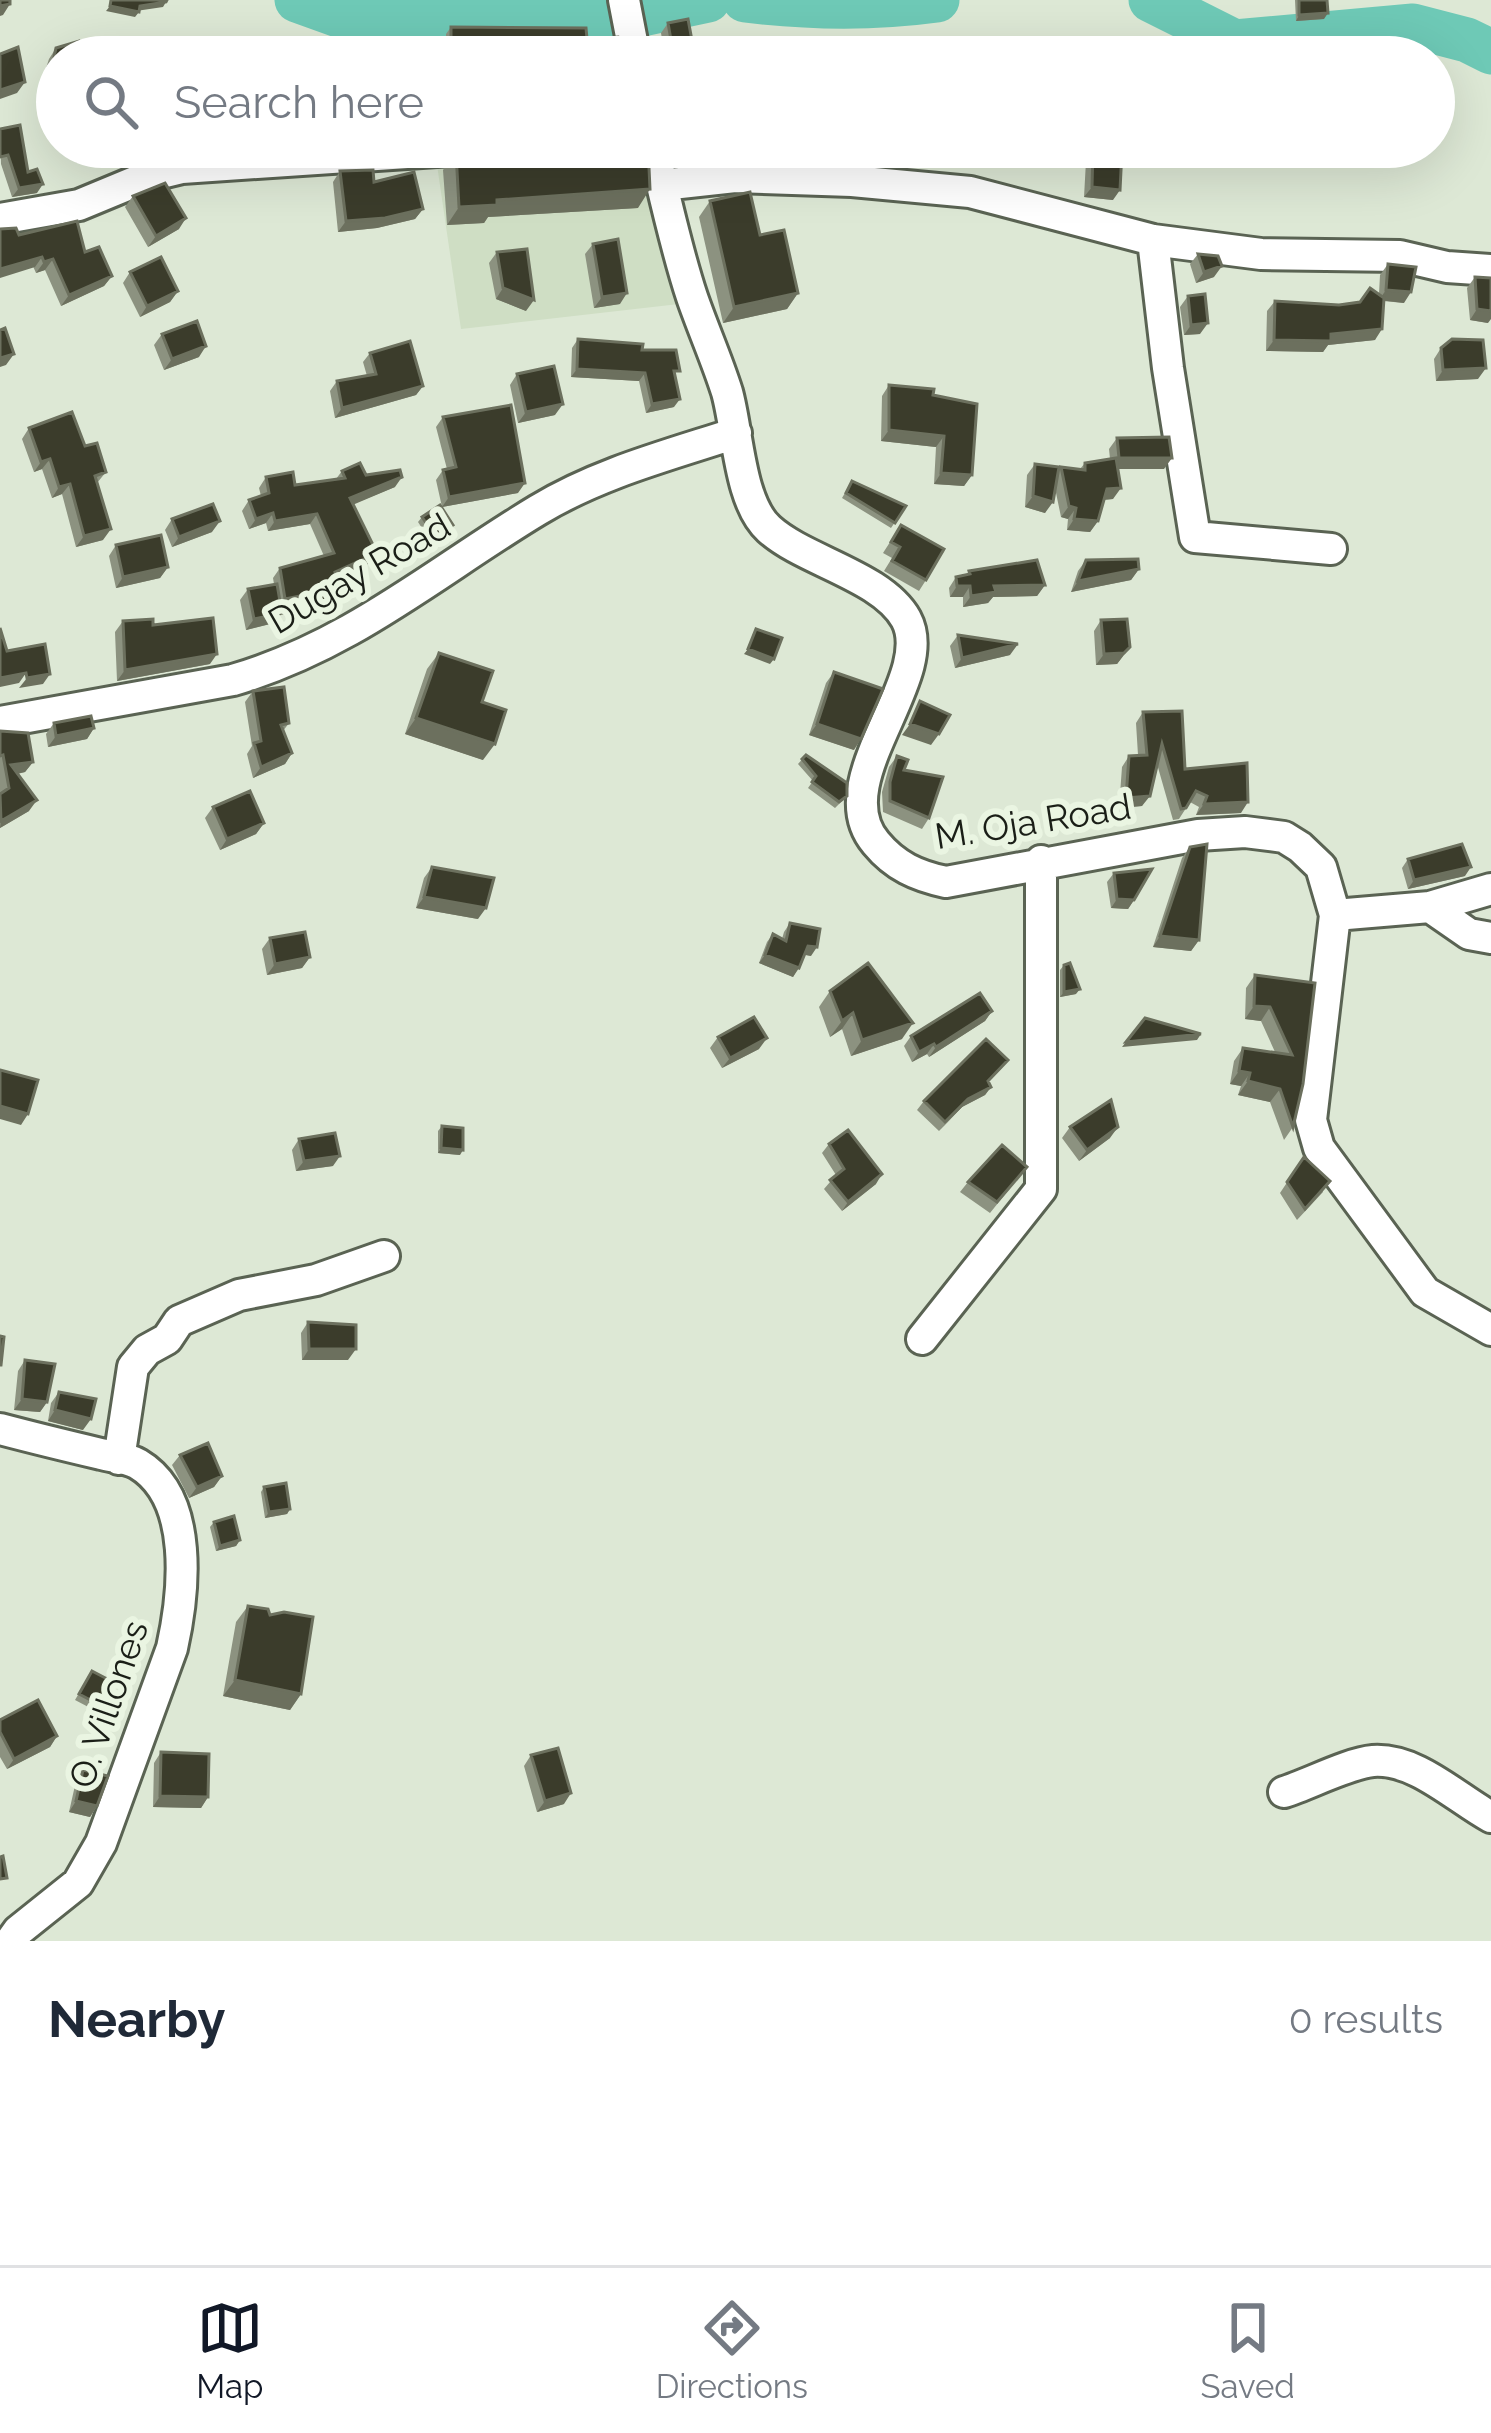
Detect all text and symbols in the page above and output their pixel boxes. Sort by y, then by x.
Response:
search box [36,36,1455,168]
icon: search [78,69,144,135]
text: Search here [174,76,424,129]
street label: Dugay Road [261,504,457,642]
street label: M. Oja Road [932,785,1134,857]
street label: O. Villones [60,1615,156,1793]
text: Nearby [48,1989,225,2049]
text: 0 results [1289,1996,1443,2042]
tab: Map [196,2295,263,2406]
tab: Directions [656,2295,808,2406]
tab: Saved [1200,2295,1295,2406]

